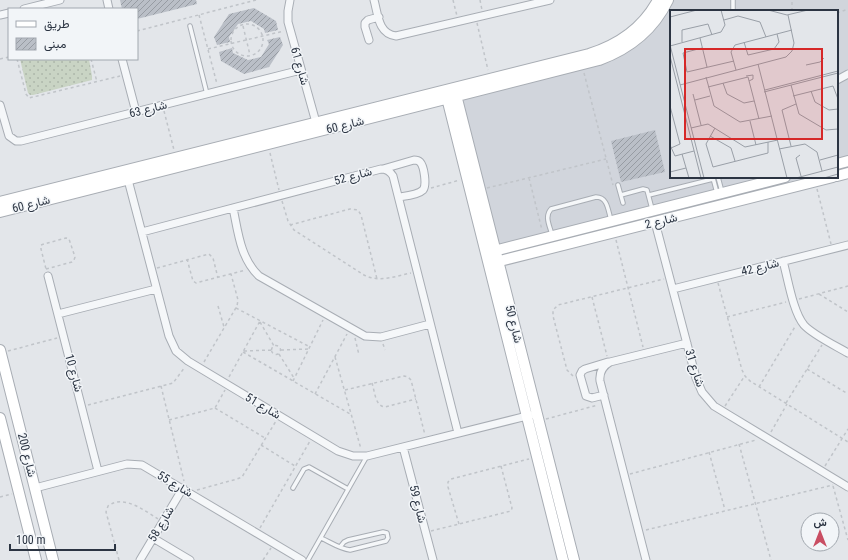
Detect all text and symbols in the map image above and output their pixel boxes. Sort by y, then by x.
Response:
legend [8,8,138,60]
inset map [670,10,838,178]
text: طريق [44,17,70,32]
text: مبنى [44,37,66,52]
street label: شارع 61 [286,45,312,87]
street label: شارع 63 [128,98,169,122]
street label: شارع 60 [325,114,366,138]
street label: شارع 52 [332,164,374,190]
street label: شارع 60 [11,193,52,217]
street label: شارع 2 [643,210,679,234]
street label: شارع 42 [740,256,781,280]
street label: شارع 50 [501,304,525,345]
street label: شارع 31 [680,347,708,389]
street label: شارع 10 [60,352,86,394]
street label: شارع 51 [242,390,283,424]
street label: شارع 200 [13,432,39,479]
street label: شارع 55 [154,468,195,502]
street label: شارع 59 [405,484,429,525]
street label: شارع 58 [145,504,179,545]
north arrow [800,512,840,552]
text: ش [813,516,827,529]
scale bar [10,526,115,552]
text: 100 m [16,533,46,547]

